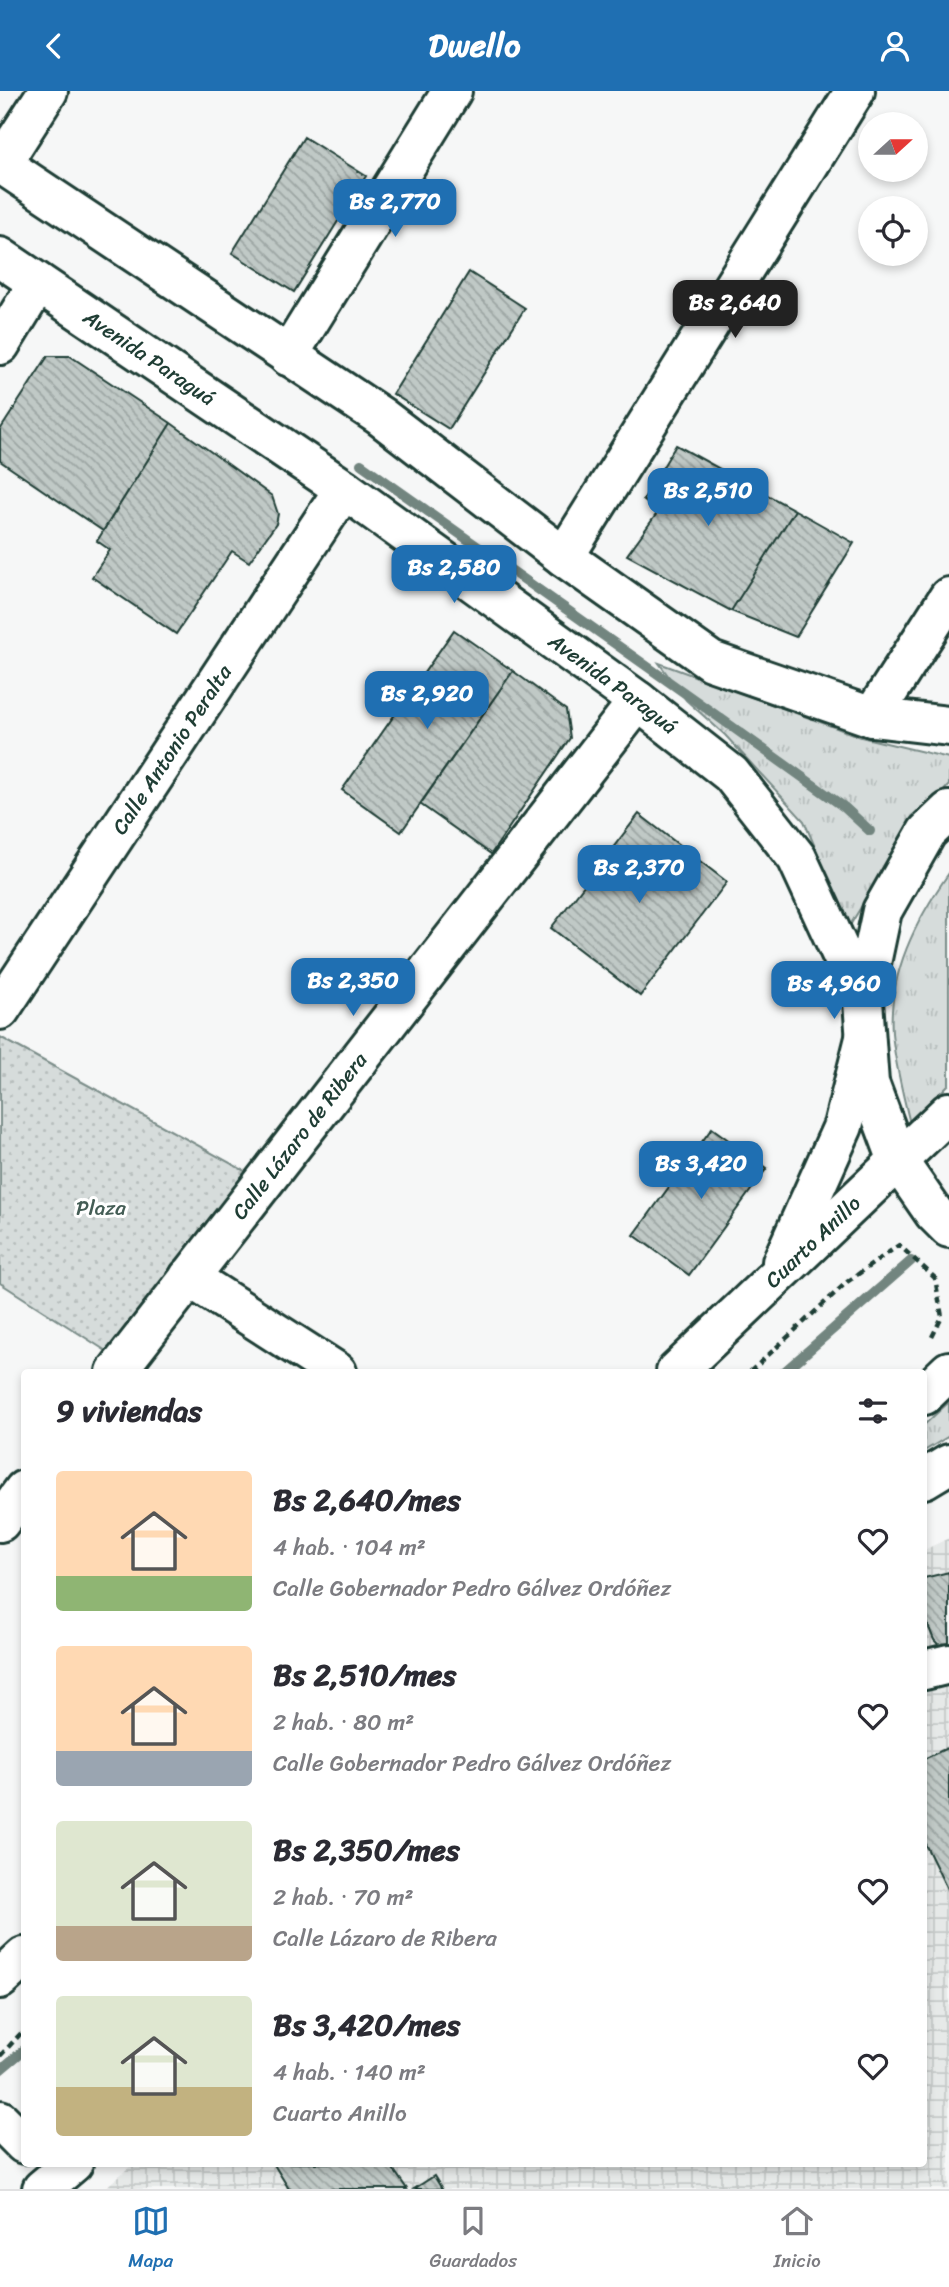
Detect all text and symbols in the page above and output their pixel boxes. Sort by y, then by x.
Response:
text: Dwello [428,17,521,74]
icon: back [35,27,73,65]
icon: person [876,27,914,65]
north arrow [858,112,928,182]
map controls [858,112,928,266]
pin: Bs 2,770 [323,179,467,239]
text: Bs 2,770 [349,181,441,222]
button: locate [858,196,928,266]
pin: Bs 2,640 [663,281,807,340]
text: Bs 2,640 [689,282,781,323]
street label: Avenida Paraguá [74,298,224,417]
pin: Bs 2,510 [636,469,780,528]
text: Bs 2,510 [664,470,753,511]
pin: Bs 2,580 [382,545,526,605]
text: Bs 2,580 [408,547,501,588]
street label: Avenida Paraguá [539,622,687,745]
street label: Calle Antonio Peralta [102,656,242,843]
pin: Bs 2,920 [355,671,499,731]
text: Bs 2,920 [381,673,473,714]
pin: Bs 2,370 [567,845,711,905]
text: Bs 2,370 [594,847,684,888]
pin: Bs 2,350 [281,958,425,1018]
text: Bs 2,350 [307,960,399,1001]
pin: Bs 4,960 [762,961,906,1021]
text: Bs 4,960 [787,963,881,1004]
street label: Calle Lázaro de Ribera [222,1043,378,1228]
pin: Bs 3,420 [629,1141,773,1201]
text: Bs 3,420 [655,1143,747,1184]
street label: Cuarto Anillo [755,1186,870,1298]
park label: Plaza [76,1189,126,1227]
text: 9 viviendas [56,1384,202,1438]
icon: filters [854,1392,892,1430]
text: Bs 2,640/mes [273,1473,461,1527]
icon: home [112,1499,196,1583]
icon: heart [854,1522,892,1560]
text: 4 hab. · 104 m² [273,1527,426,1568]
text: Calle Gobernador Pedro Gálvez Ordóñez [273,1568,671,1609]
text: Bs 2,510/mes [273,1648,456,1702]
icon: home [112,1674,196,1758]
icon: heart [854,1697,892,1735]
text: 2 hab. · 80 m² [273,1702,414,1743]
text: Calle Gobernador Pedro Gálvez Ordóñez [273,1743,671,1784]
text: Bs 2,350/mes [273,1823,460,1877]
icon: home [112,1849,196,1933]
icon: heart [854,1872,892,1910]
text: 2 hab. · 70 m² [273,1877,414,1918]
text: Calle Lázaro de Ribera [273,1918,497,1959]
text: Bs 3,420/mes [273,1998,460,2052]
icon: home [112,2024,196,2108]
icon: heart [854,2047,892,2085]
text: 4 hab. · 140 m² [273,2052,426,2093]
text: Cuarto Anillo [273,2093,407,2134]
tab: Mapa [128,2202,173,2277]
tab: Guardados [430,2202,517,2277]
tab: Inicio [774,2202,821,2277]

